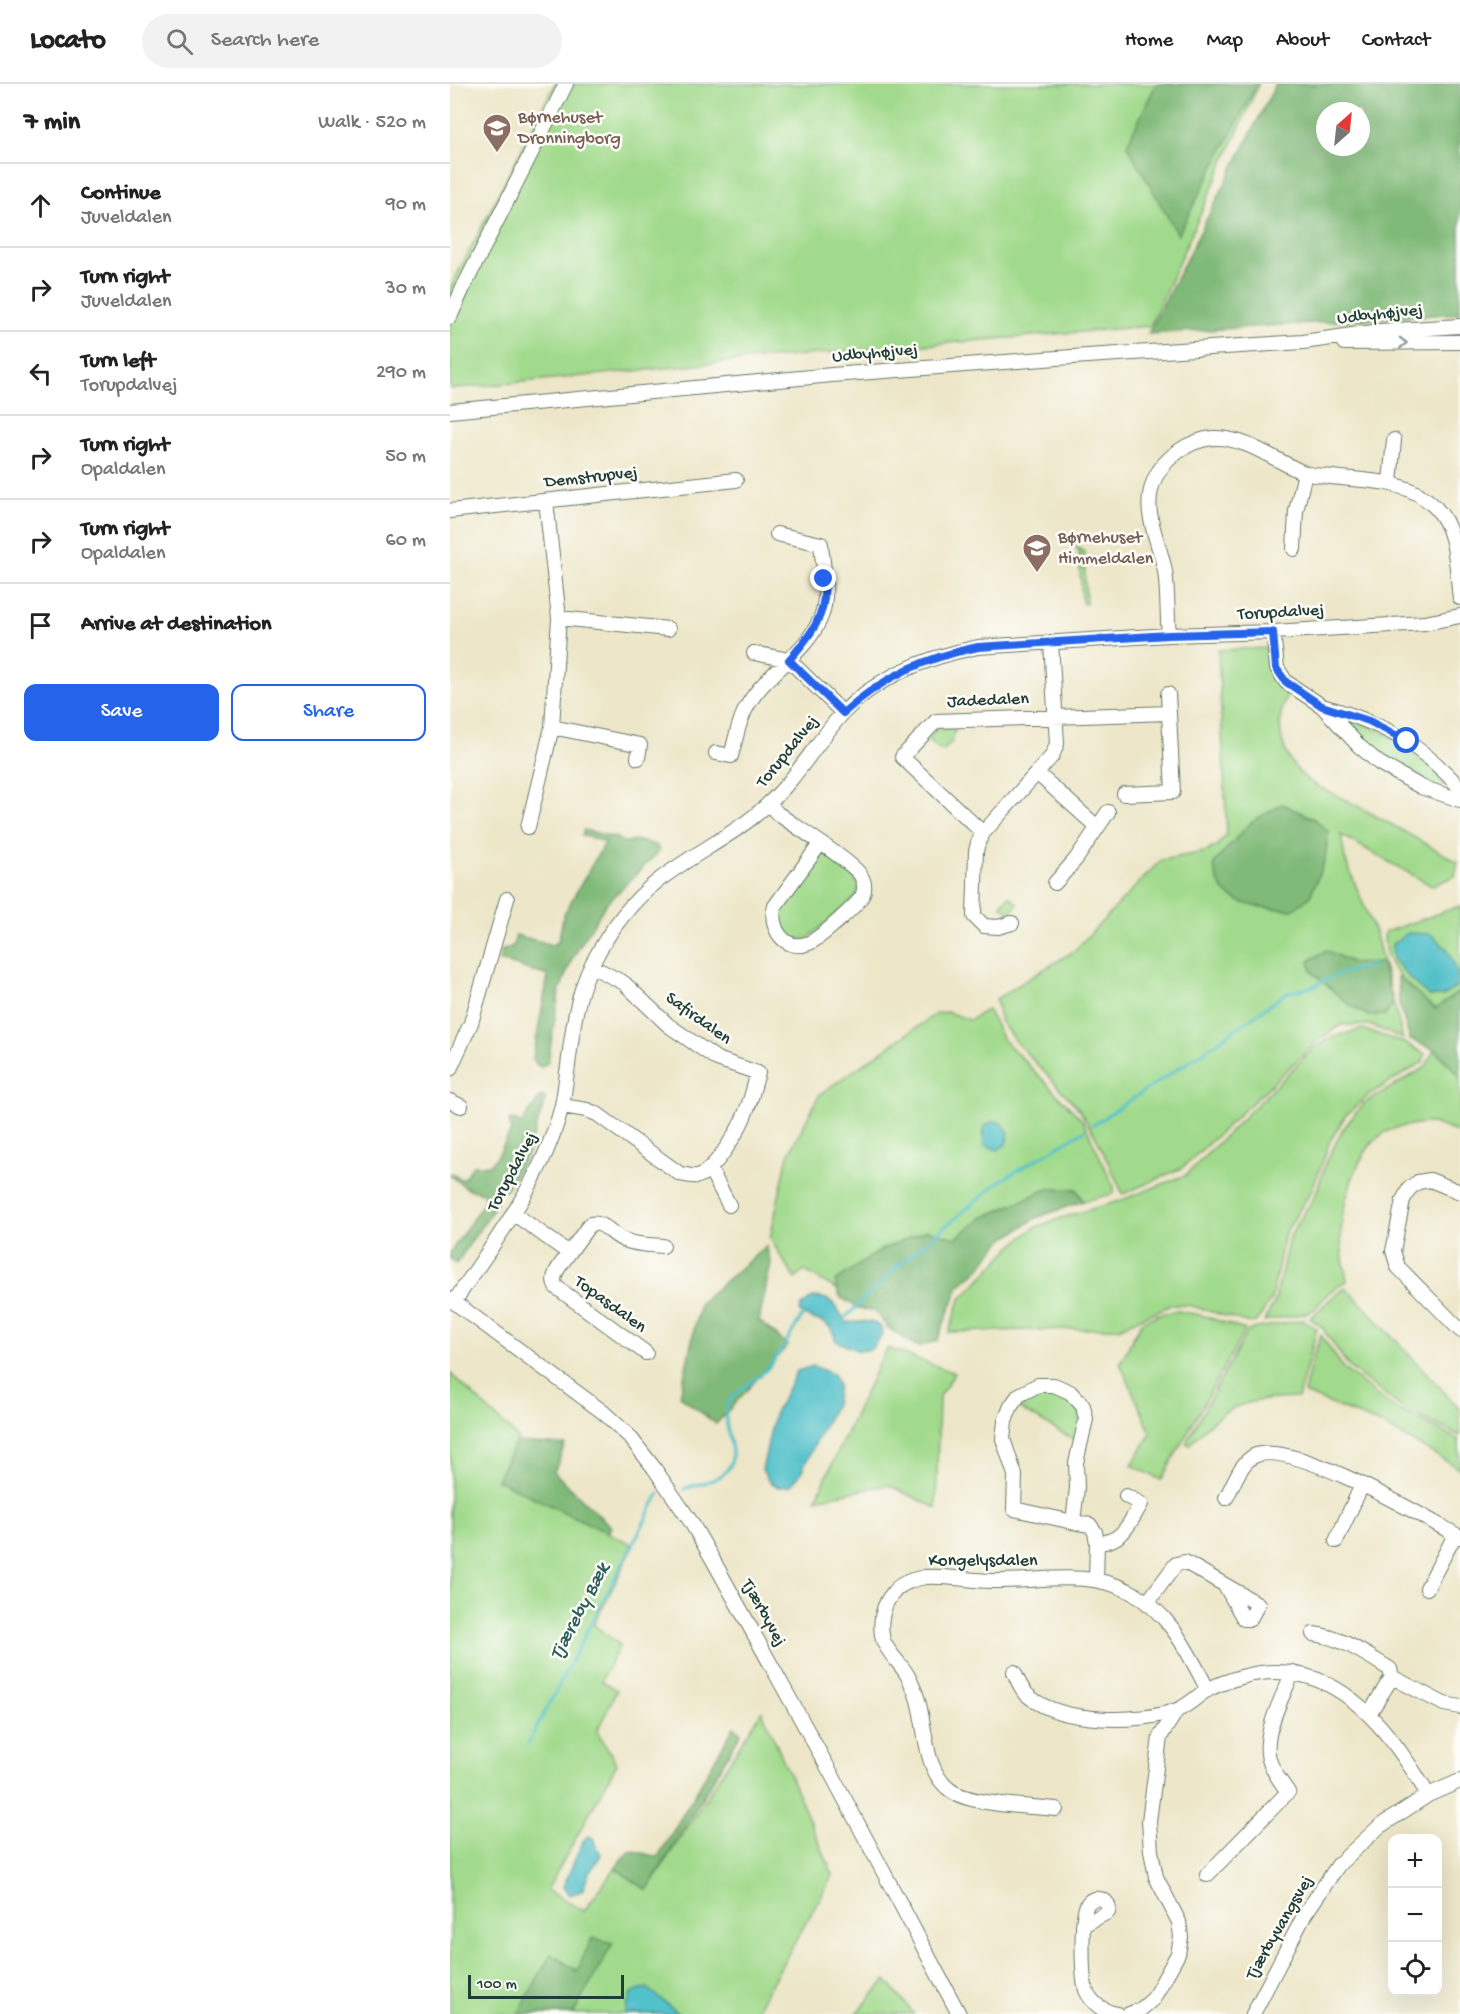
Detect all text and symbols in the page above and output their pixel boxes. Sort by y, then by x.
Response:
search box [142,14,562,68]
text: Locato [30,25,106,58]
icon: search [163,25,196,58]
text: Search here [211,28,319,54]
text: Home [1125,29,1173,54]
text: Map [1206,29,1243,54]
text: About [1276,29,1329,54]
text: Contact [1362,29,1430,54]
north arrow [1316,102,1370,156]
text: 7 min [24,108,80,139]
place label: Børnehuset Dronningborg [517,108,621,150]
text: Walk · 520 m [318,112,426,135]
school or university icon: Børnehuset Dronningborg [481,112,513,154]
text: Continue [81,181,161,207]
icon: ahead [24,189,57,222]
text: 90 m [386,194,426,217]
text: Juveldalen [81,207,172,230]
text: Turn right [81,265,169,291]
icon: right [24,273,57,306]
text: 30 m [385,278,426,301]
text: Juveldalen [81,291,172,314]
street label: Udbyhøjvej [1336,300,1424,330]
one-way arrow [1399,337,1408,349]
street label: Udbyhøjvej [831,340,919,368]
text: Turn left [81,349,155,375]
icon: left [24,357,57,390]
text: 290 m [376,362,426,385]
text: Torupdalvej [81,375,178,398]
text: Turn right [81,433,169,459]
icon: right [24,441,57,474]
text: 50 m [385,446,426,469]
text: Opaldalen [81,459,165,482]
street label: Demstrupvej [542,463,639,493]
text: Turn right [81,517,169,543]
icon: right [24,525,57,558]
place label: Børnehuset Himmeldalen [1057,528,1154,570]
text: 60 m [386,530,426,553]
school or university icon: Børnehuset Himmeldalen [1021,532,1053,574]
text: Opaldalen [81,543,165,566]
route end [810,565,836,591]
street label: Torupdalvej [1236,600,1325,626]
icon: arrive [24,609,57,642]
text: Arrive at destination [81,612,271,638]
button: Save [24,684,219,741]
button: Share [231,684,426,741]
street label: Jadedalen [947,689,1030,713]
street label: Torupdalvej [752,712,824,793]
route start [1393,727,1419,753]
street label: Safirdalen [661,988,735,1050]
street label: Torupdalvej [483,1129,543,1216]
street label: Topasdalen [569,1271,651,1338]
street label: Kongelysdalen [928,1551,1038,1572]
water label: Tjæreby Bæk [546,1558,617,1664]
street label: Tjærbyvej [736,1575,790,1650]
map controls [1388,1834,1442,1996]
button: + [1388,1834,1442,1888]
street label: Tjærbyvangsvej [1241,1872,1318,1985]
button: − [1388,1888,1442,1942]
button: locate [1388,1942,1442,1996]
scale bar [468,1972,624,2000]
text: 100 m [477,1976,517,1995]

